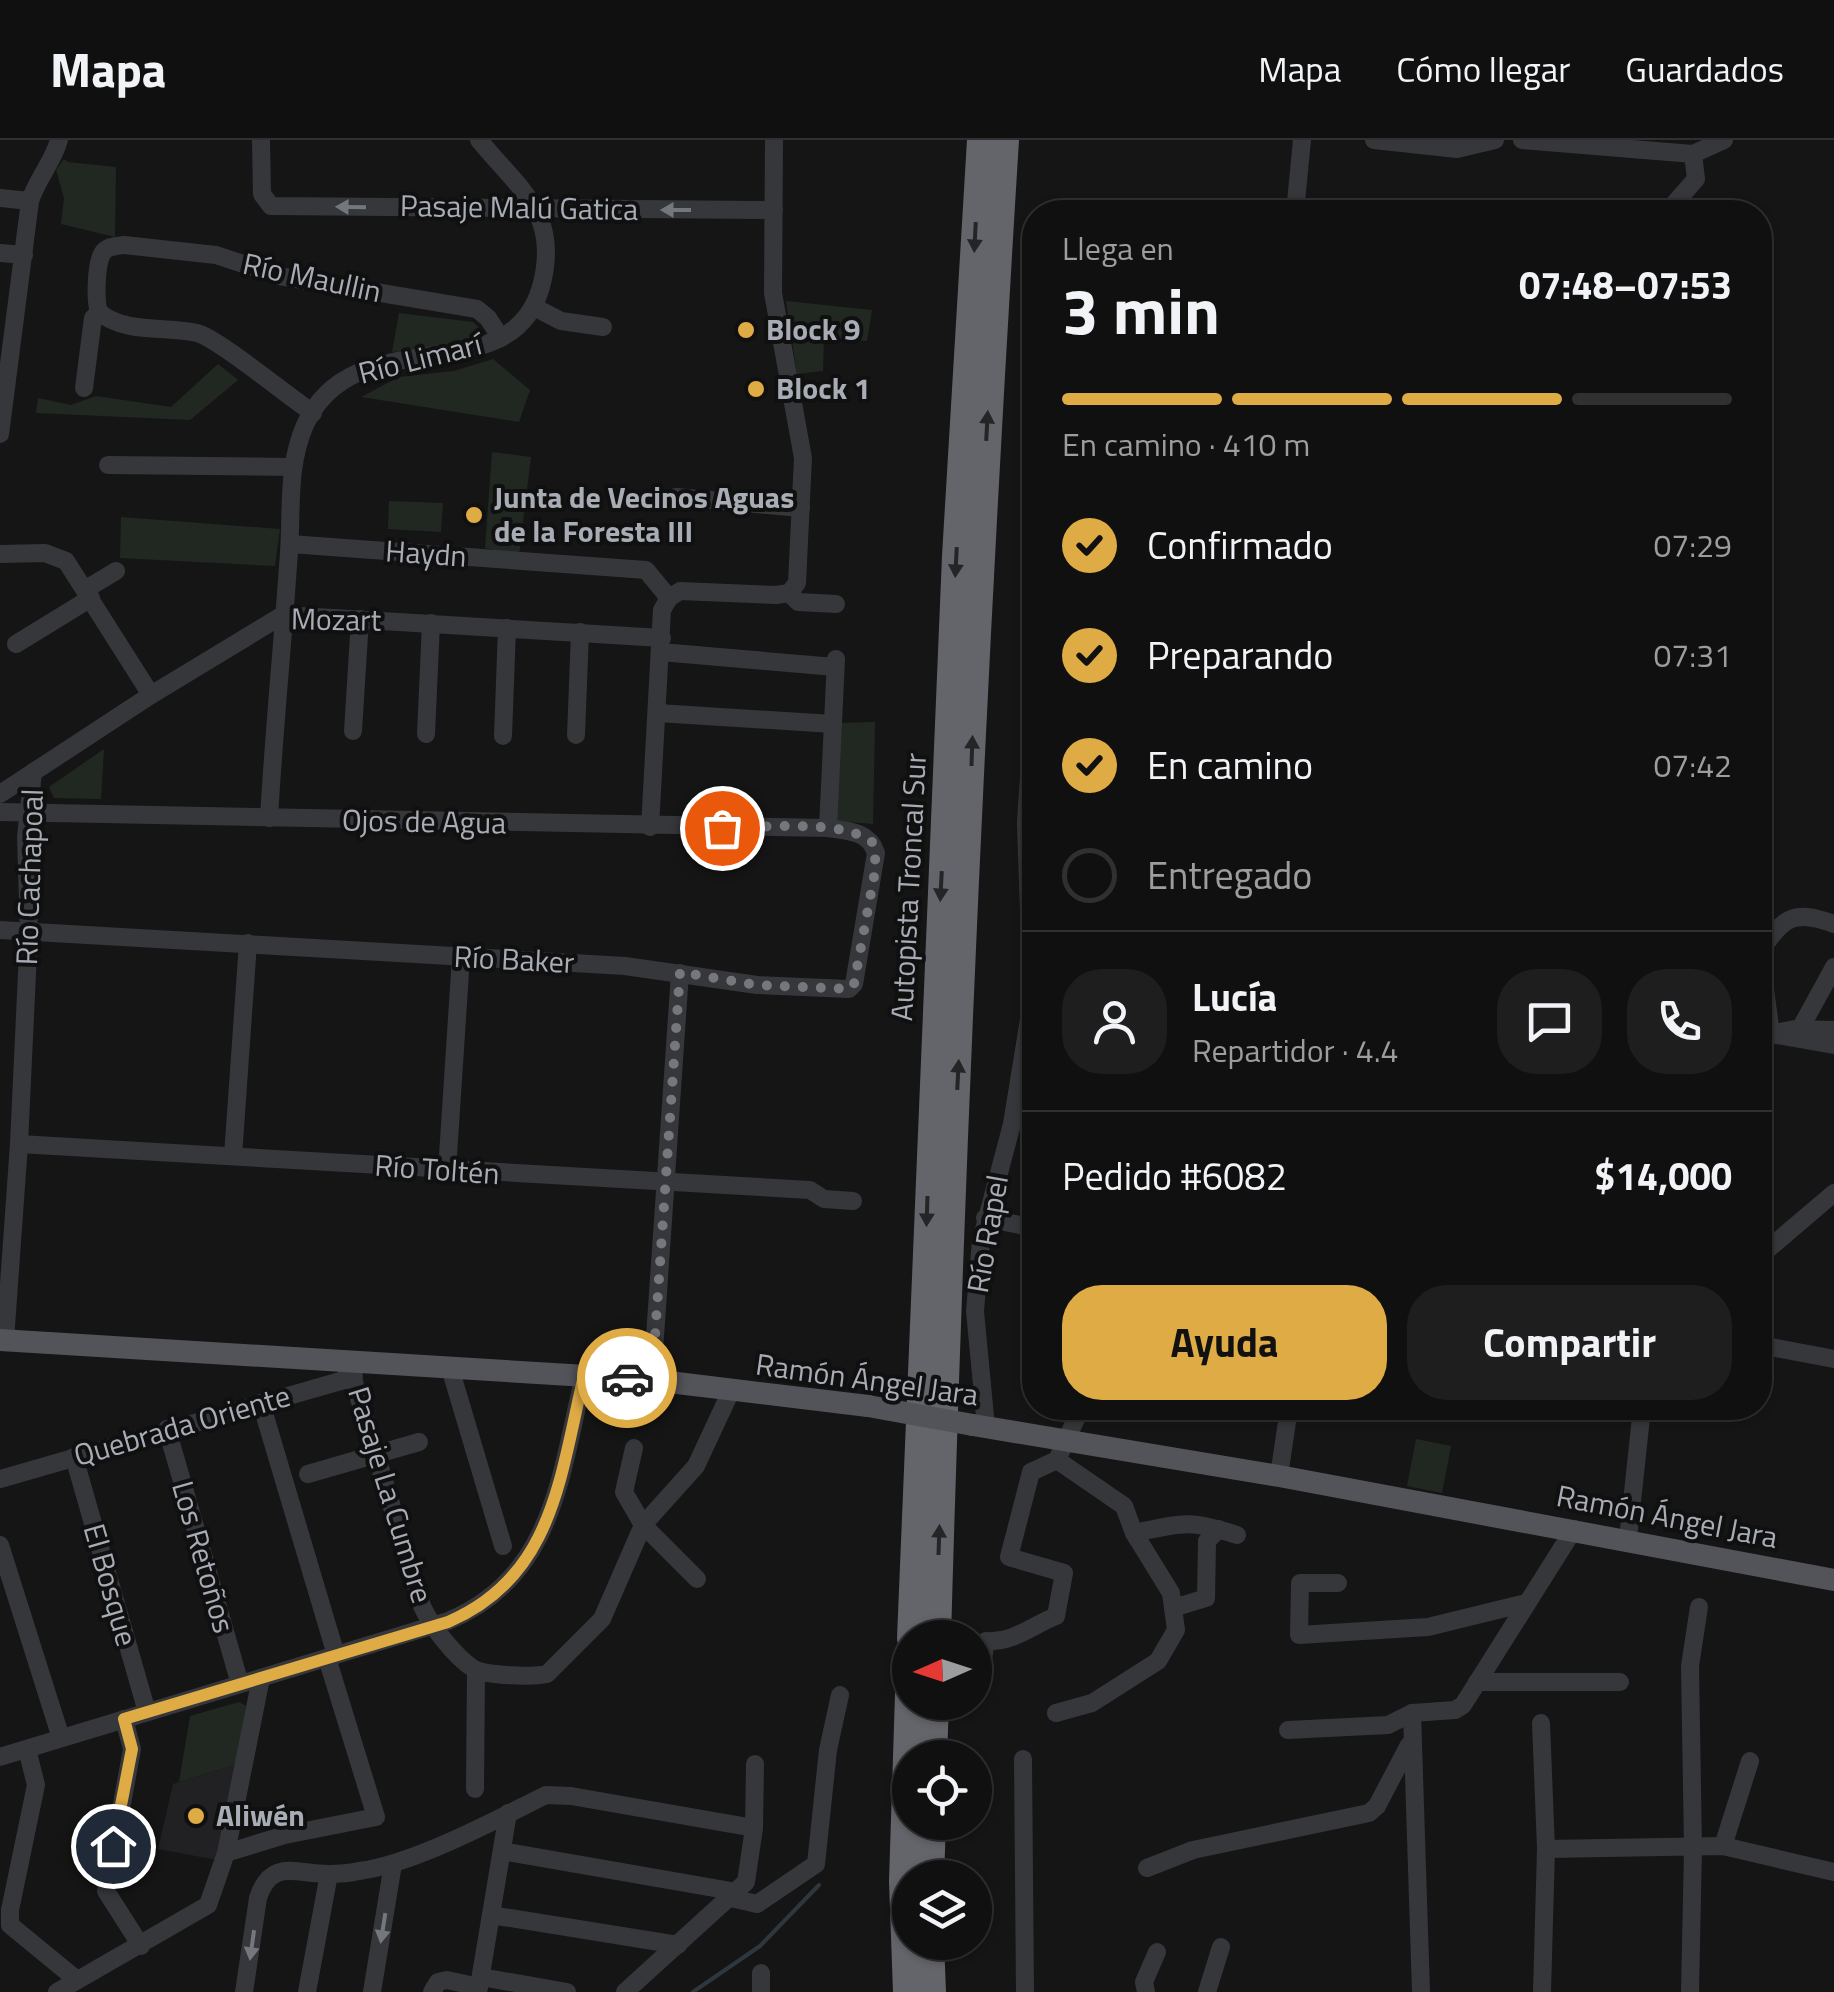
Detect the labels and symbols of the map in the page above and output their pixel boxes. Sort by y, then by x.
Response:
street label: Pasaje Malú Gatica [399,182,639,232]
one-way arrow [335,198,367,214]
one-way arrow [660,202,692,218]
one-way arrow [967,222,983,254]
street label: Río Maullin [239,240,386,314]
place label: Block 9 [766,306,861,352]
marker: Block 9 [735,319,757,341]
street label: Río Limarí [353,320,489,396]
place label: Block 1 [776,365,871,411]
marker: Block 1 [745,378,767,400]
one-way arrow [979,410,995,442]
place label: Junta de Vecinos Aguas de la Foresta III [494,474,794,554]
marker: Junta de Vecinos Aguas de la Foresta III [463,504,485,526]
street label: Haydn [384,527,468,579]
one-way arrow [948,546,964,578]
street label: Mozart [290,595,382,643]
one-way arrow [964,734,980,766]
street label: Autopista Troncal Sur [878,752,938,1022]
pin [680,786,765,871]
street label: Río Cachapoal [3,788,55,966]
street label: Ojos de Agua [341,797,507,845]
one-way arrow [933,871,949,903]
street label: Río Baker [453,933,575,985]
one-way arrow [950,1059,966,1091]
street label: Río Toltén [373,1142,501,1196]
street label: Río Rapel [954,1171,1020,1296]
one-way arrow [919,1196,935,1228]
courier [577,1328,677,1428]
street label: Ramón Ángel Jara [753,1341,981,1417]
street label: Quebrada Oriente [68,1372,295,1478]
street label: Pasaje La Cumbre [336,1381,446,1609]
street label: Ramón Ángel Jara [1553,1472,1782,1560]
street label: Los Retoños [160,1475,248,1638]
street label: El Bosque [72,1518,150,1651]
one-way arrow [932,1524,948,1556]
north arrow [892,1620,992,1720]
place label: Aliwén [216,1792,305,1838]
pin [71,1804,156,1889]
marker: Aliwén [185,1805,207,1827]
one-way arrow [375,1913,390,1944]
one-way arrow [244,1930,260,1962]

